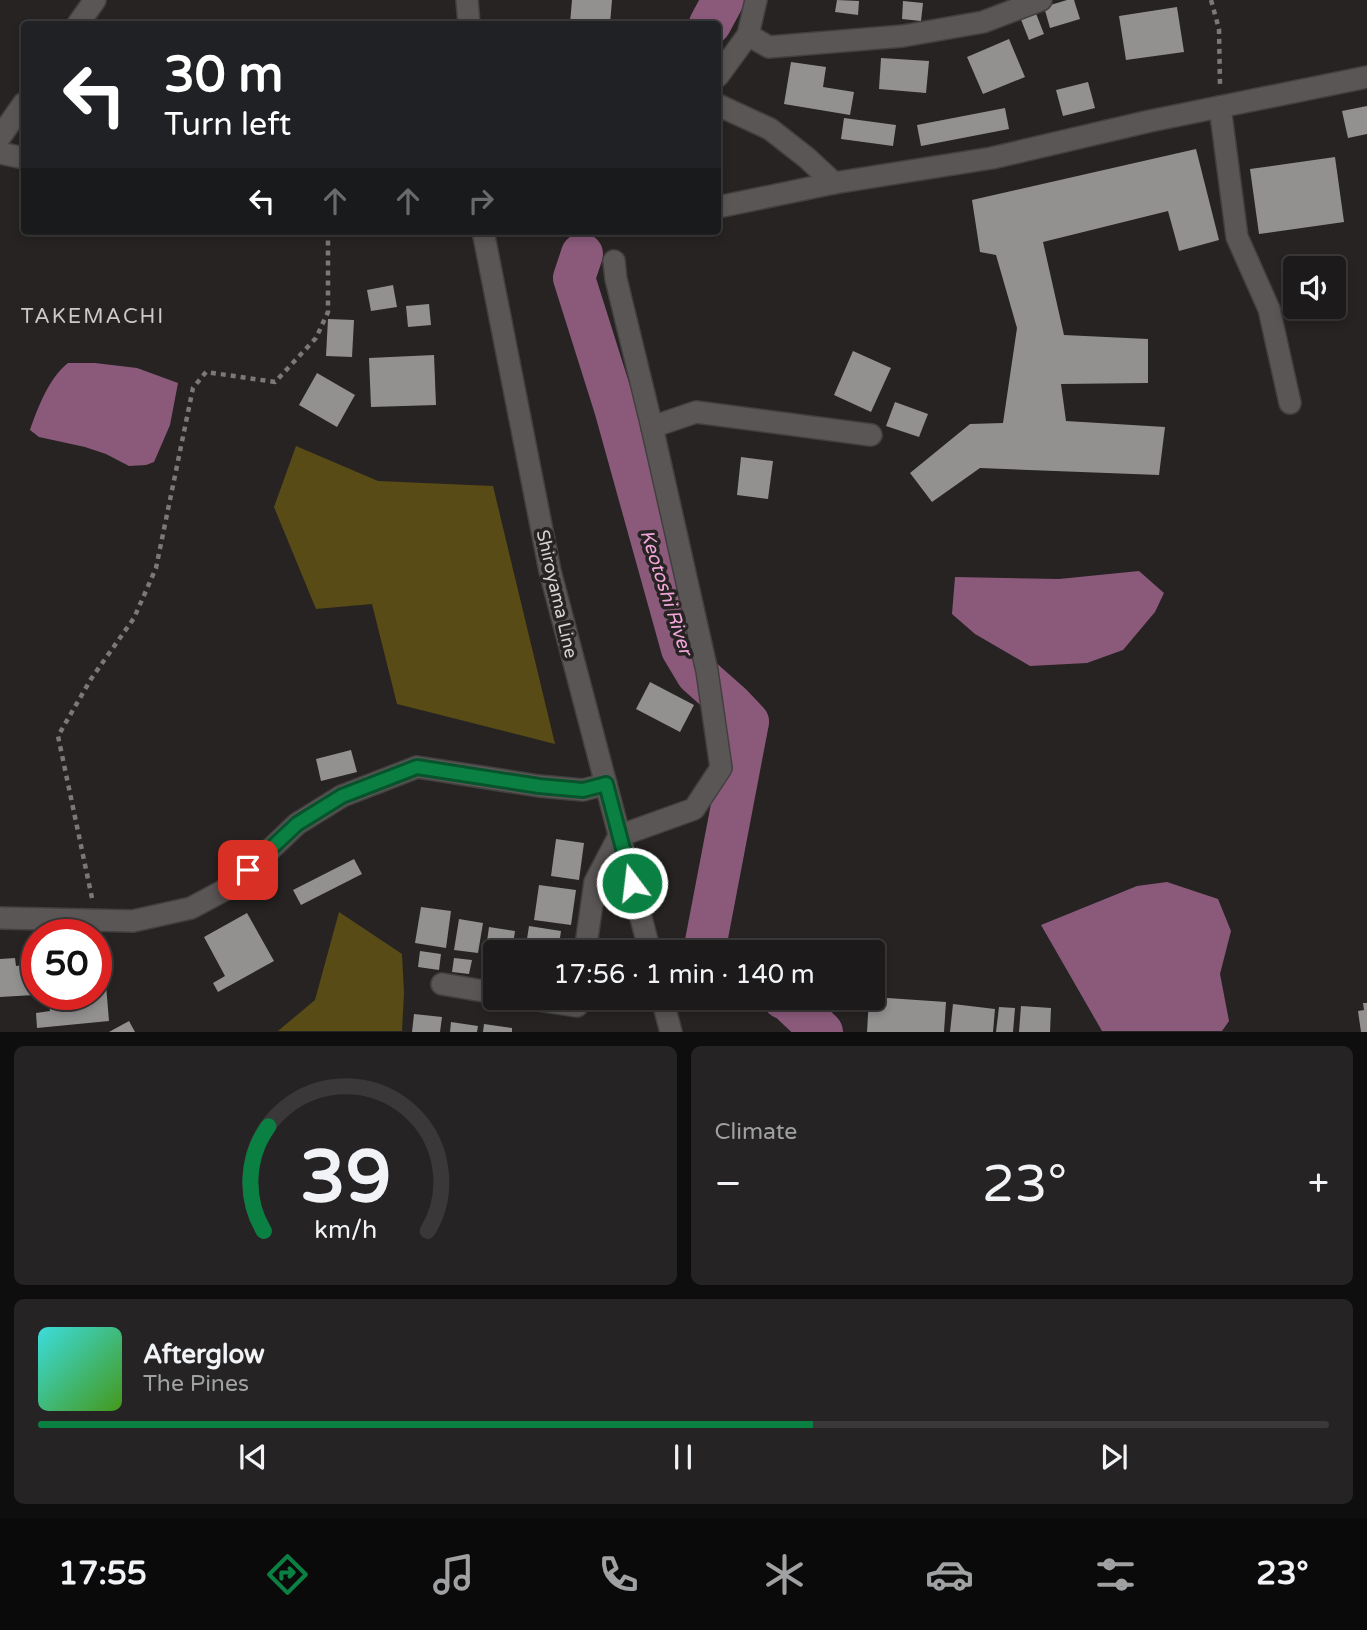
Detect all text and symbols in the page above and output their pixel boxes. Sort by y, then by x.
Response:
text: 30 m [164,46,283,105]
icon: left [49,49,140,140]
text: Turn left [164,106,291,144]
icon: left [243,182,281,220]
icon: ahead [316,182,354,220]
icon: ahead [389,182,427,220]
icon: right [462,182,500,220]
map controls [1283,256,1346,319]
button: sound [1283,256,1346,319]
district label: TAKEMACHI [21,304,165,329]
water label: Keotoshi River [635,527,697,660]
street label: Shiroyama Line [532,528,582,660]
pin [218,840,278,900]
position arrow [595,846,669,920]
icon: arrive [229,851,267,889]
speed limit sign: 50 [21,919,112,1010]
text: 17:56 · 1 min · 140 m [553,959,815,990]
text: Climate [715,1118,797,1146]
text: 39 [300,1135,391,1223]
text: 23° [982,1153,1067,1216]
text: − [715,1161,742,1207]
text: + [1308,1161,1329,1207]
text: km/h [314,1215,377,1245]
text: Afterglow [143,1339,265,1370]
text: The Pines [143,1370,249,1398]
icon: previous [234,1438,272,1476]
icon: pause [664,1438,702,1476]
icon: next [1095,1438,1133,1476]
icon: directions [263,1550,312,1599]
icon: music [429,1550,478,1599]
icon: phone [594,1550,643,1599]
icon: climate [760,1550,809,1599]
icon: car [925,1550,974,1599]
icon: filters [1091,1550,1140,1599]
text: 17:55 [58,1555,147,1593]
text: 23° [1256,1555,1309,1593]

